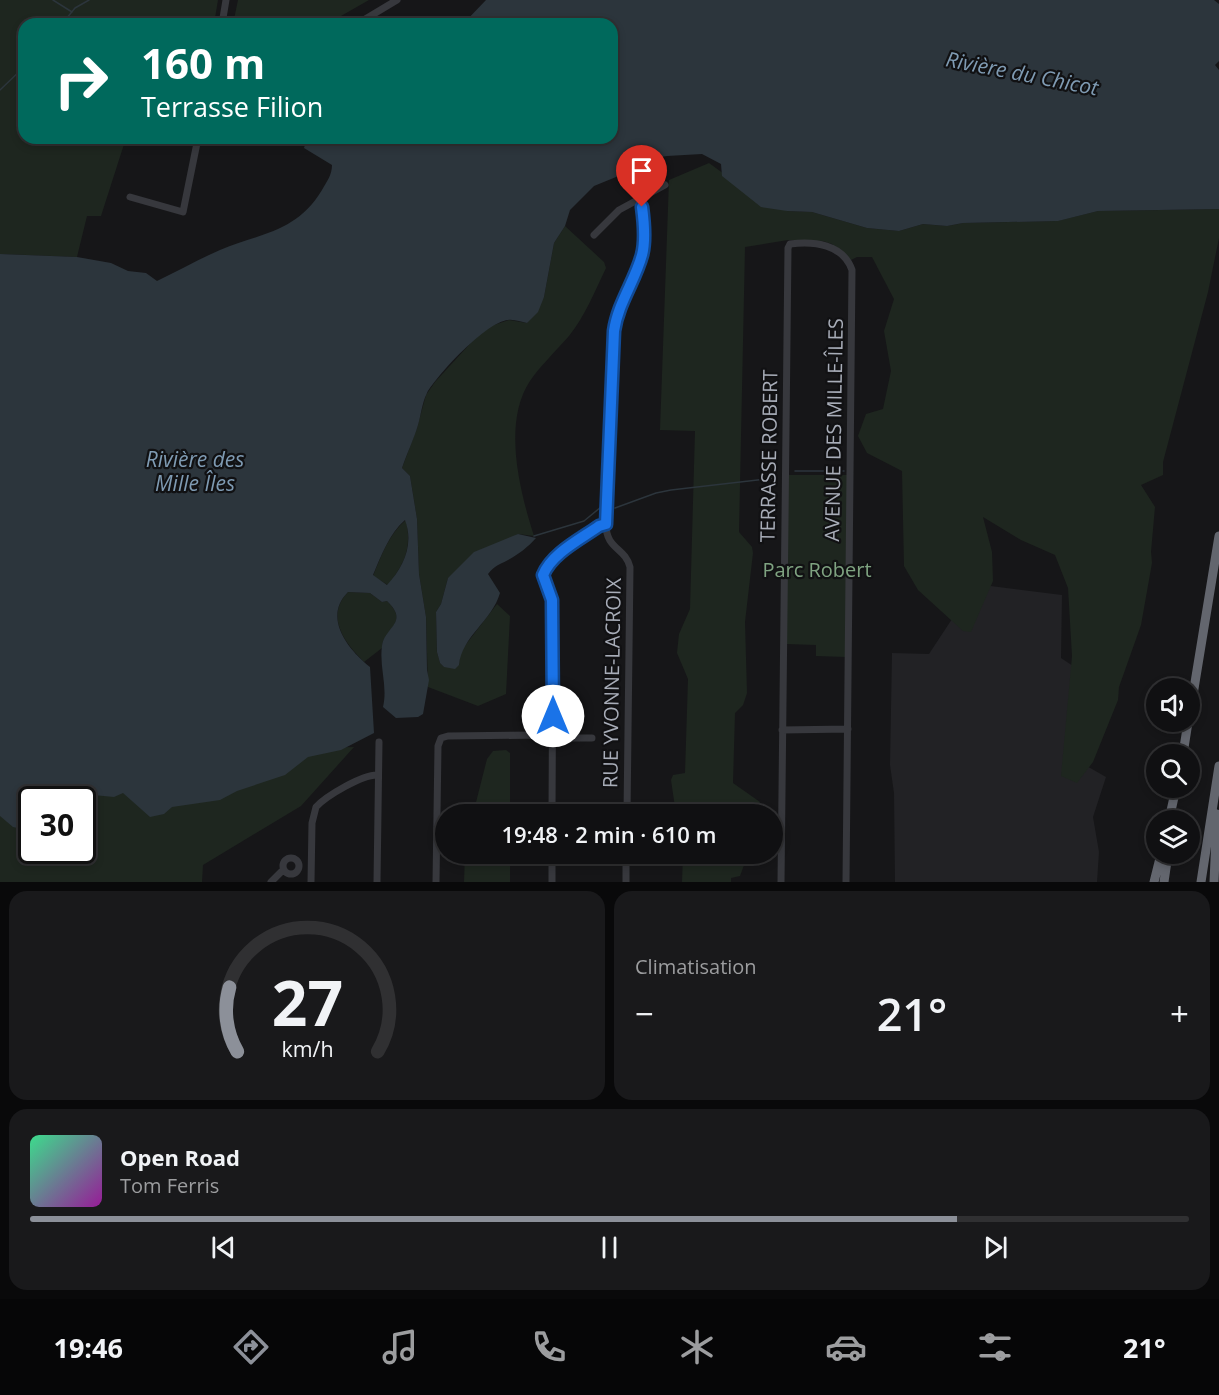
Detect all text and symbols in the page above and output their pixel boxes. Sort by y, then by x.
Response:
text: 160 m [141,34,265,91]
icon: right [42,42,120,120]
water label: Rivière du Chicot [944,45,1102,102]
text: Terrasse Filion [141,88,323,125]
pin [616,145,667,207]
icon: arrive [625,154,658,187]
street label: AVENUE DES MILLE-ÎLES [818,318,849,542]
street label: TERRASSE ROBERT [753,369,784,543]
water label: Rivière des Mille Îles [146,445,244,497]
park label: Parc Robert [762,556,872,583]
street label: RUE YVONNE-LACROIX [596,577,627,788]
map controls [1146,678,1200,864]
button: sound [1146,678,1200,732]
position arrow [521,684,585,748]
button: search [1146,744,1200,798]
speed limit sign: 30 [18,786,96,864]
button: layers [1146,810,1200,864]
text: 19:48 · 2 min · 610 m [501,819,717,849]
text: Climatisation [635,953,757,980]
text: 27 [271,959,343,1044]
text: 21° [877,983,947,1044]
text: − [635,991,654,1036]
text: + [1170,991,1189,1036]
text: km/h [281,1035,333,1064]
text: Open Road [120,1142,240,1172]
text: Tom Ferris [120,1172,219,1199]
icon: previous [207,1231,240,1264]
icon: pause [593,1231,626,1264]
icon: next [979,1231,1012,1264]
icon: directions [230,1326,272,1368]
icon: music [379,1326,421,1368]
icon: phone [528,1326,570,1368]
icon: climate [676,1326,718,1368]
icon: car [825,1326,867,1368]
icon: filters [974,1326,1016,1368]
text: 19:46 [53,1329,123,1366]
text: 21° [1123,1329,1165,1366]

